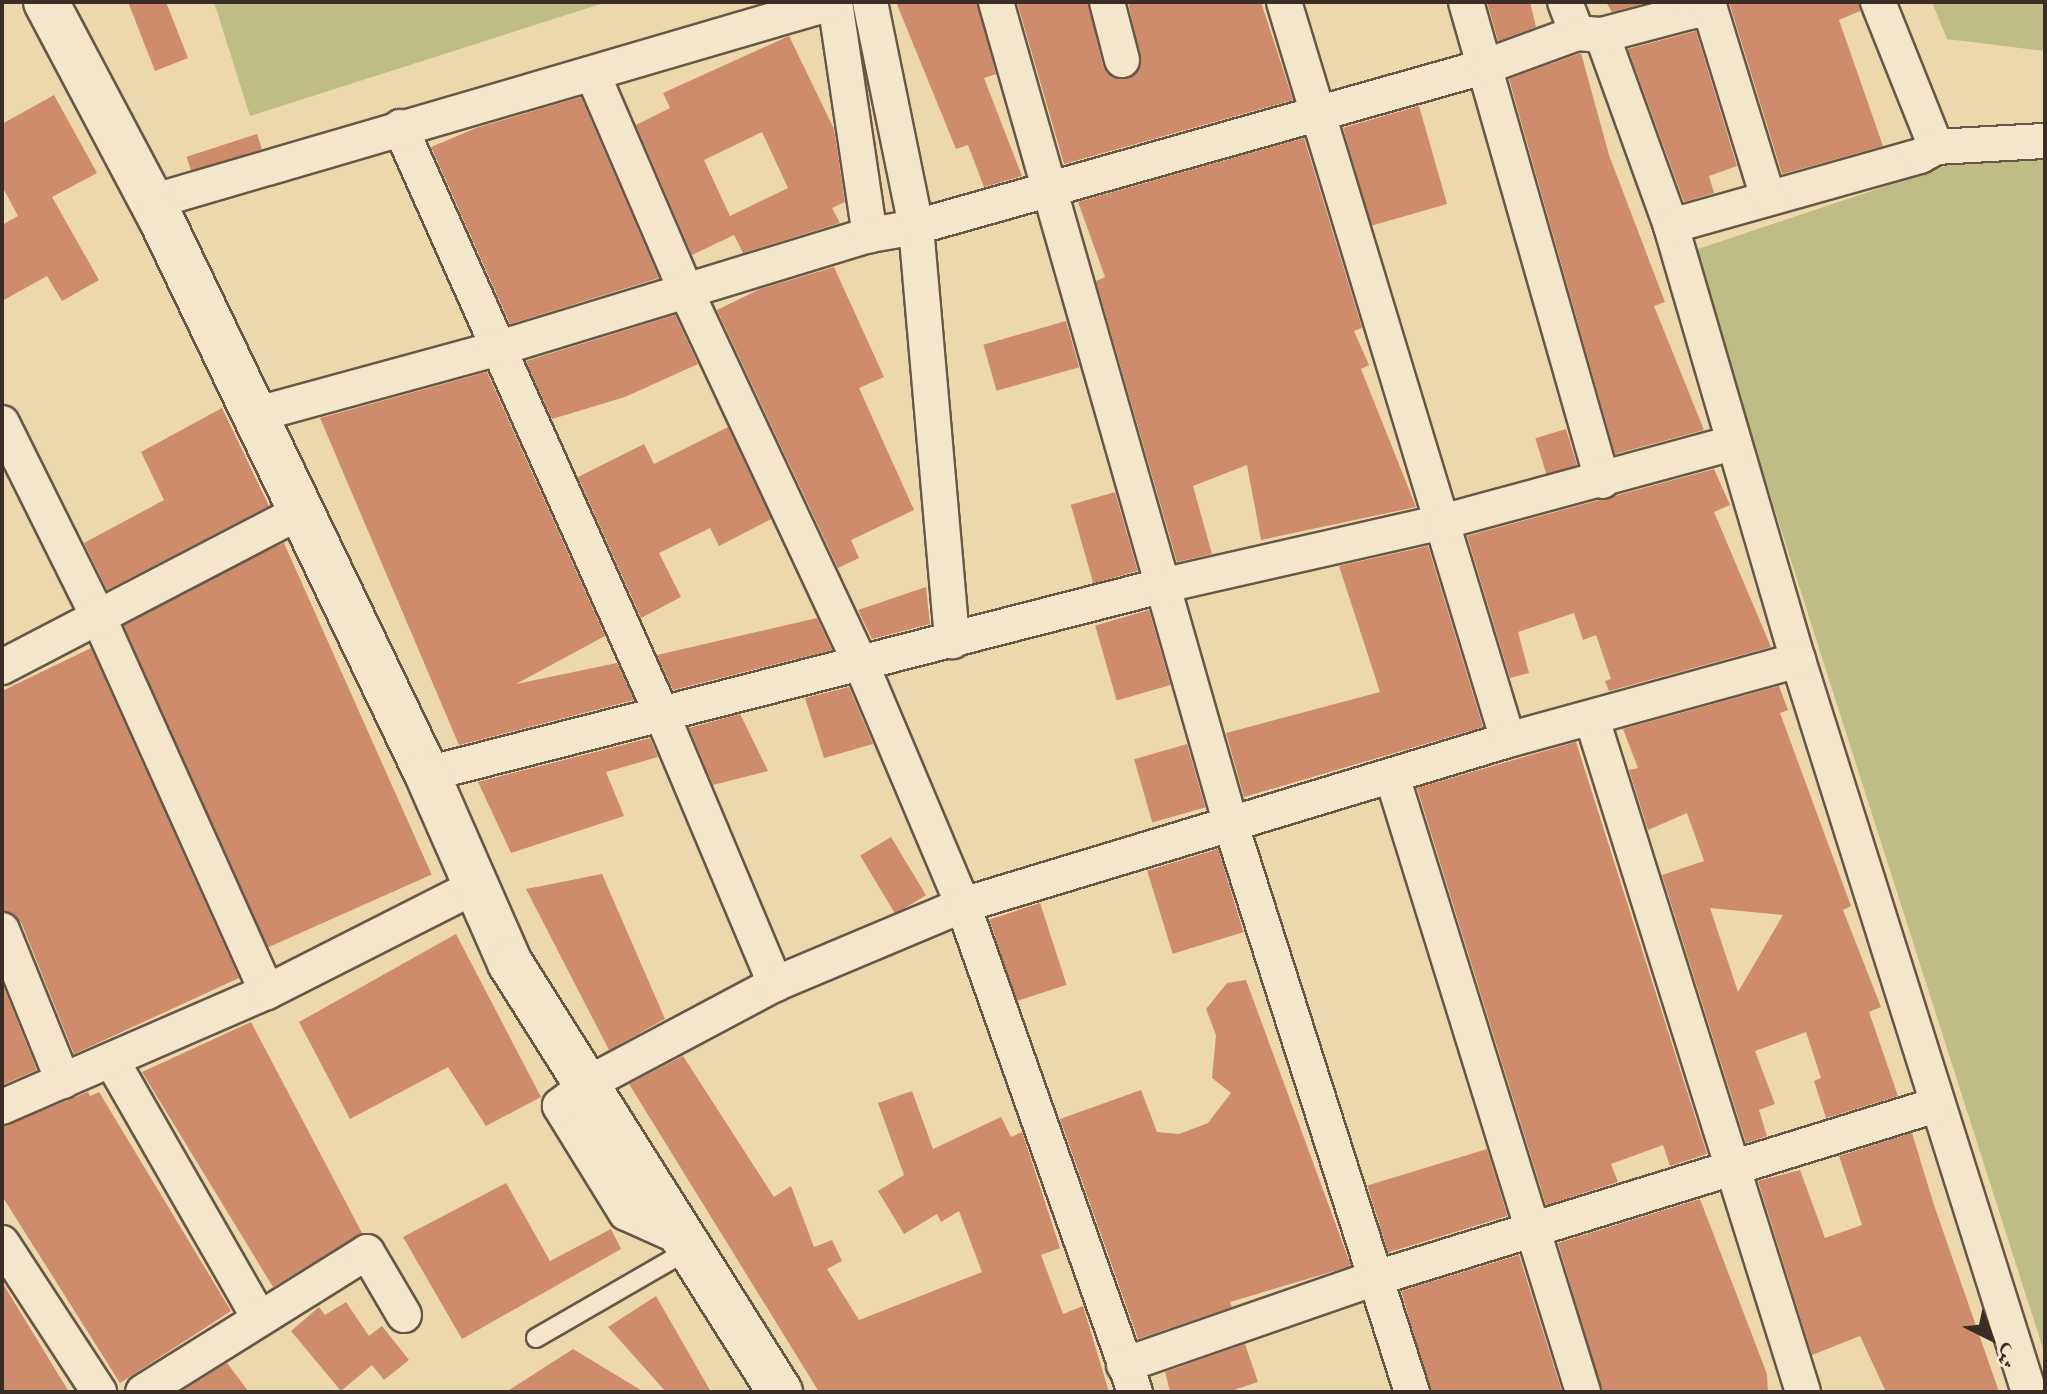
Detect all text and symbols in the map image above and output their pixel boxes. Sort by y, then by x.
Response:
north arrow [1951,1298,2031,1378]
text: ش [1992,1340,2023,1371]

